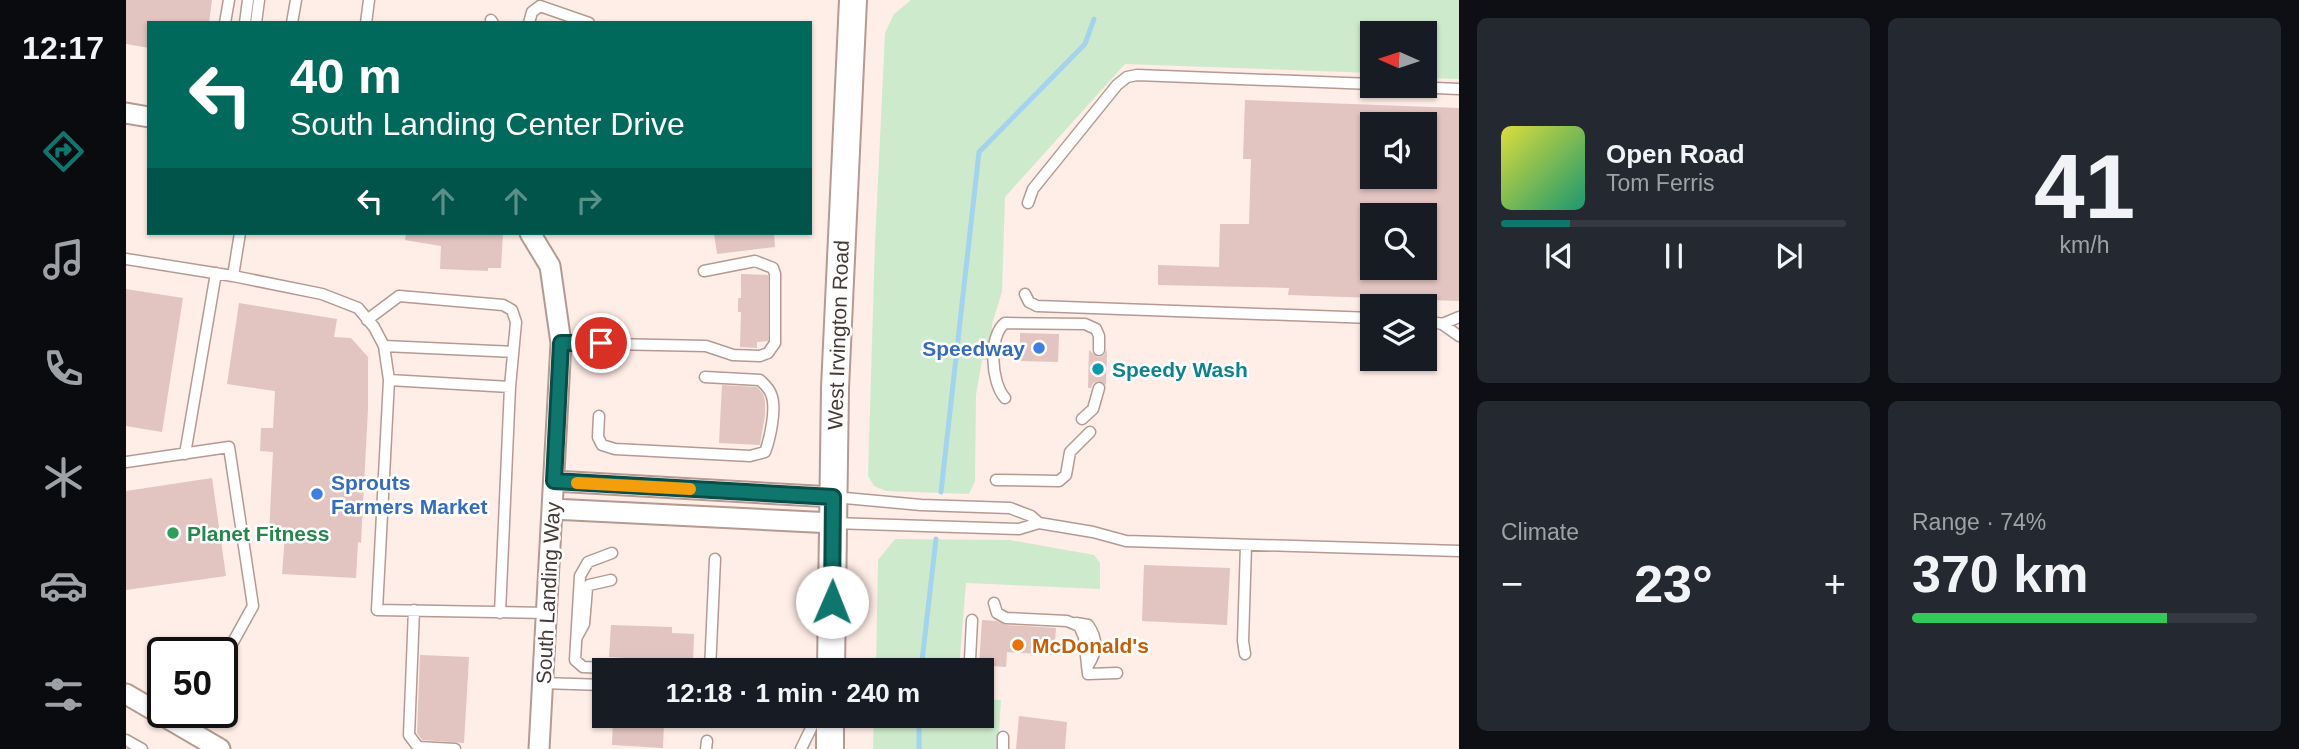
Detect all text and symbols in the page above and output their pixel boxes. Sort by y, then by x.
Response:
north arrow [1360,21,1437,98]
map controls [1360,21,1437,371]
text: 12:17 [22,30,104,66]
icon: left [175,49,266,140]
text: 40 m [290,49,402,103]
text: South Landing Center Drive [290,106,685,142]
button: sound [1360,112,1437,189]
icon: directions [39,127,88,176]
text: 41 [2034,136,2135,237]
text: Open Road [1606,139,1745,169]
text: Tom Ferris [1606,170,1715,196]
icon: left [351,182,389,220]
icon: ahead [424,182,462,220]
icon: ahead [497,182,535,220]
icon: right [570,182,608,220]
button: search [1360,203,1437,280]
text: km/h [2060,232,2109,258]
icon: music [39,235,88,284]
icon: previous [1540,237,1578,275]
icon: pause [1655,237,1693,275]
icon: next [1770,237,1808,275]
street label: West Irvington Road [823,240,853,430]
button: layers [1360,294,1437,371]
pin [571,313,631,373]
icon: arrive [582,324,620,362]
place label: Speedway [922,337,1025,360]
marker: Speedway [1031,340,1047,356]
icon: phone [39,344,88,393]
place label: Speedy Wash [1112,358,1248,381]
marker: Speedy Wash [1090,361,1106,377]
icon: climate [39,453,88,502]
place label: Sprouts Farmers Market [331,471,487,518]
marker: Sprouts Farmers Market [309,486,325,502]
street label: South Landing Way [532,501,564,685]
text: Range · 74% [1912,509,2046,535]
text: Climate [1501,519,1579,545]
place label: Planet Fitness [187,522,329,545]
marker: Planet Fitness [165,525,181,541]
text: 370 km [1912,545,2088,603]
text: 23° [1634,555,1713,613]
icon: car [39,561,88,610]
text: − [1501,563,1523,605]
text: + [1824,563,1846,605]
position arrow [795,565,869,639]
place label: McDonald's [1032,634,1149,657]
speed limit sign: 50 [147,637,238,728]
marker: McDonald's [1010,637,1026,653]
icon: filters [39,670,88,719]
text: 12:18 · 1 min · 240 m [666,678,920,708]

